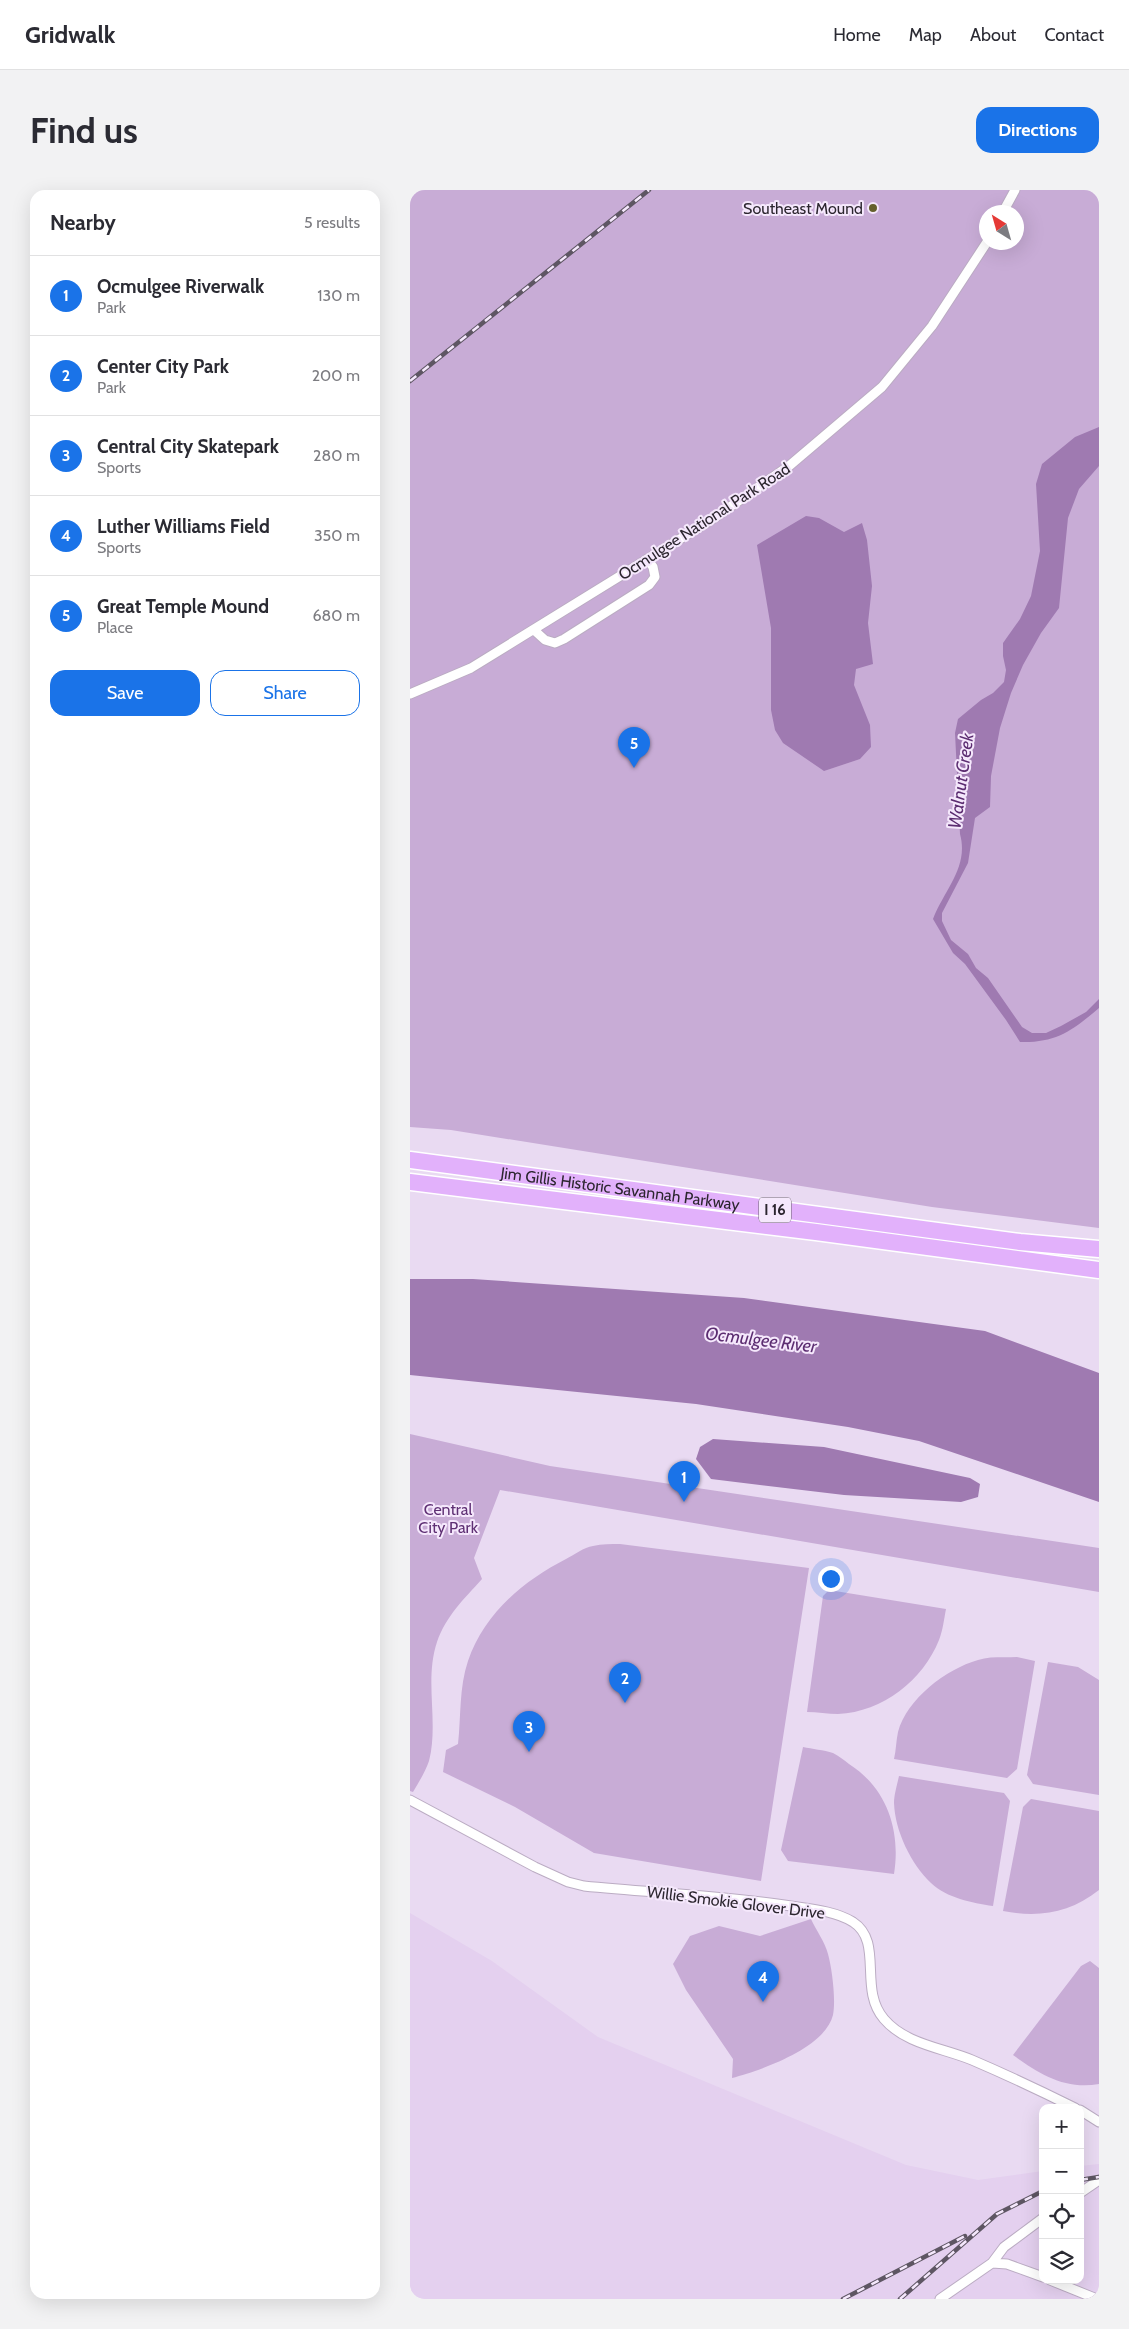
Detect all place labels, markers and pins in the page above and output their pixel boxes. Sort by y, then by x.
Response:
place label: Southeast Mound [743,199,863,218]
marker: Southeast Mound [867,202,879,214]
pin: 5 [618,727,650,768]
pin: 1 [668,1461,700,1502]
pin: 2 [609,1662,641,1703]
pin: 3 [513,1711,545,1752]
pin: 4 [747,1961,779,2002]

